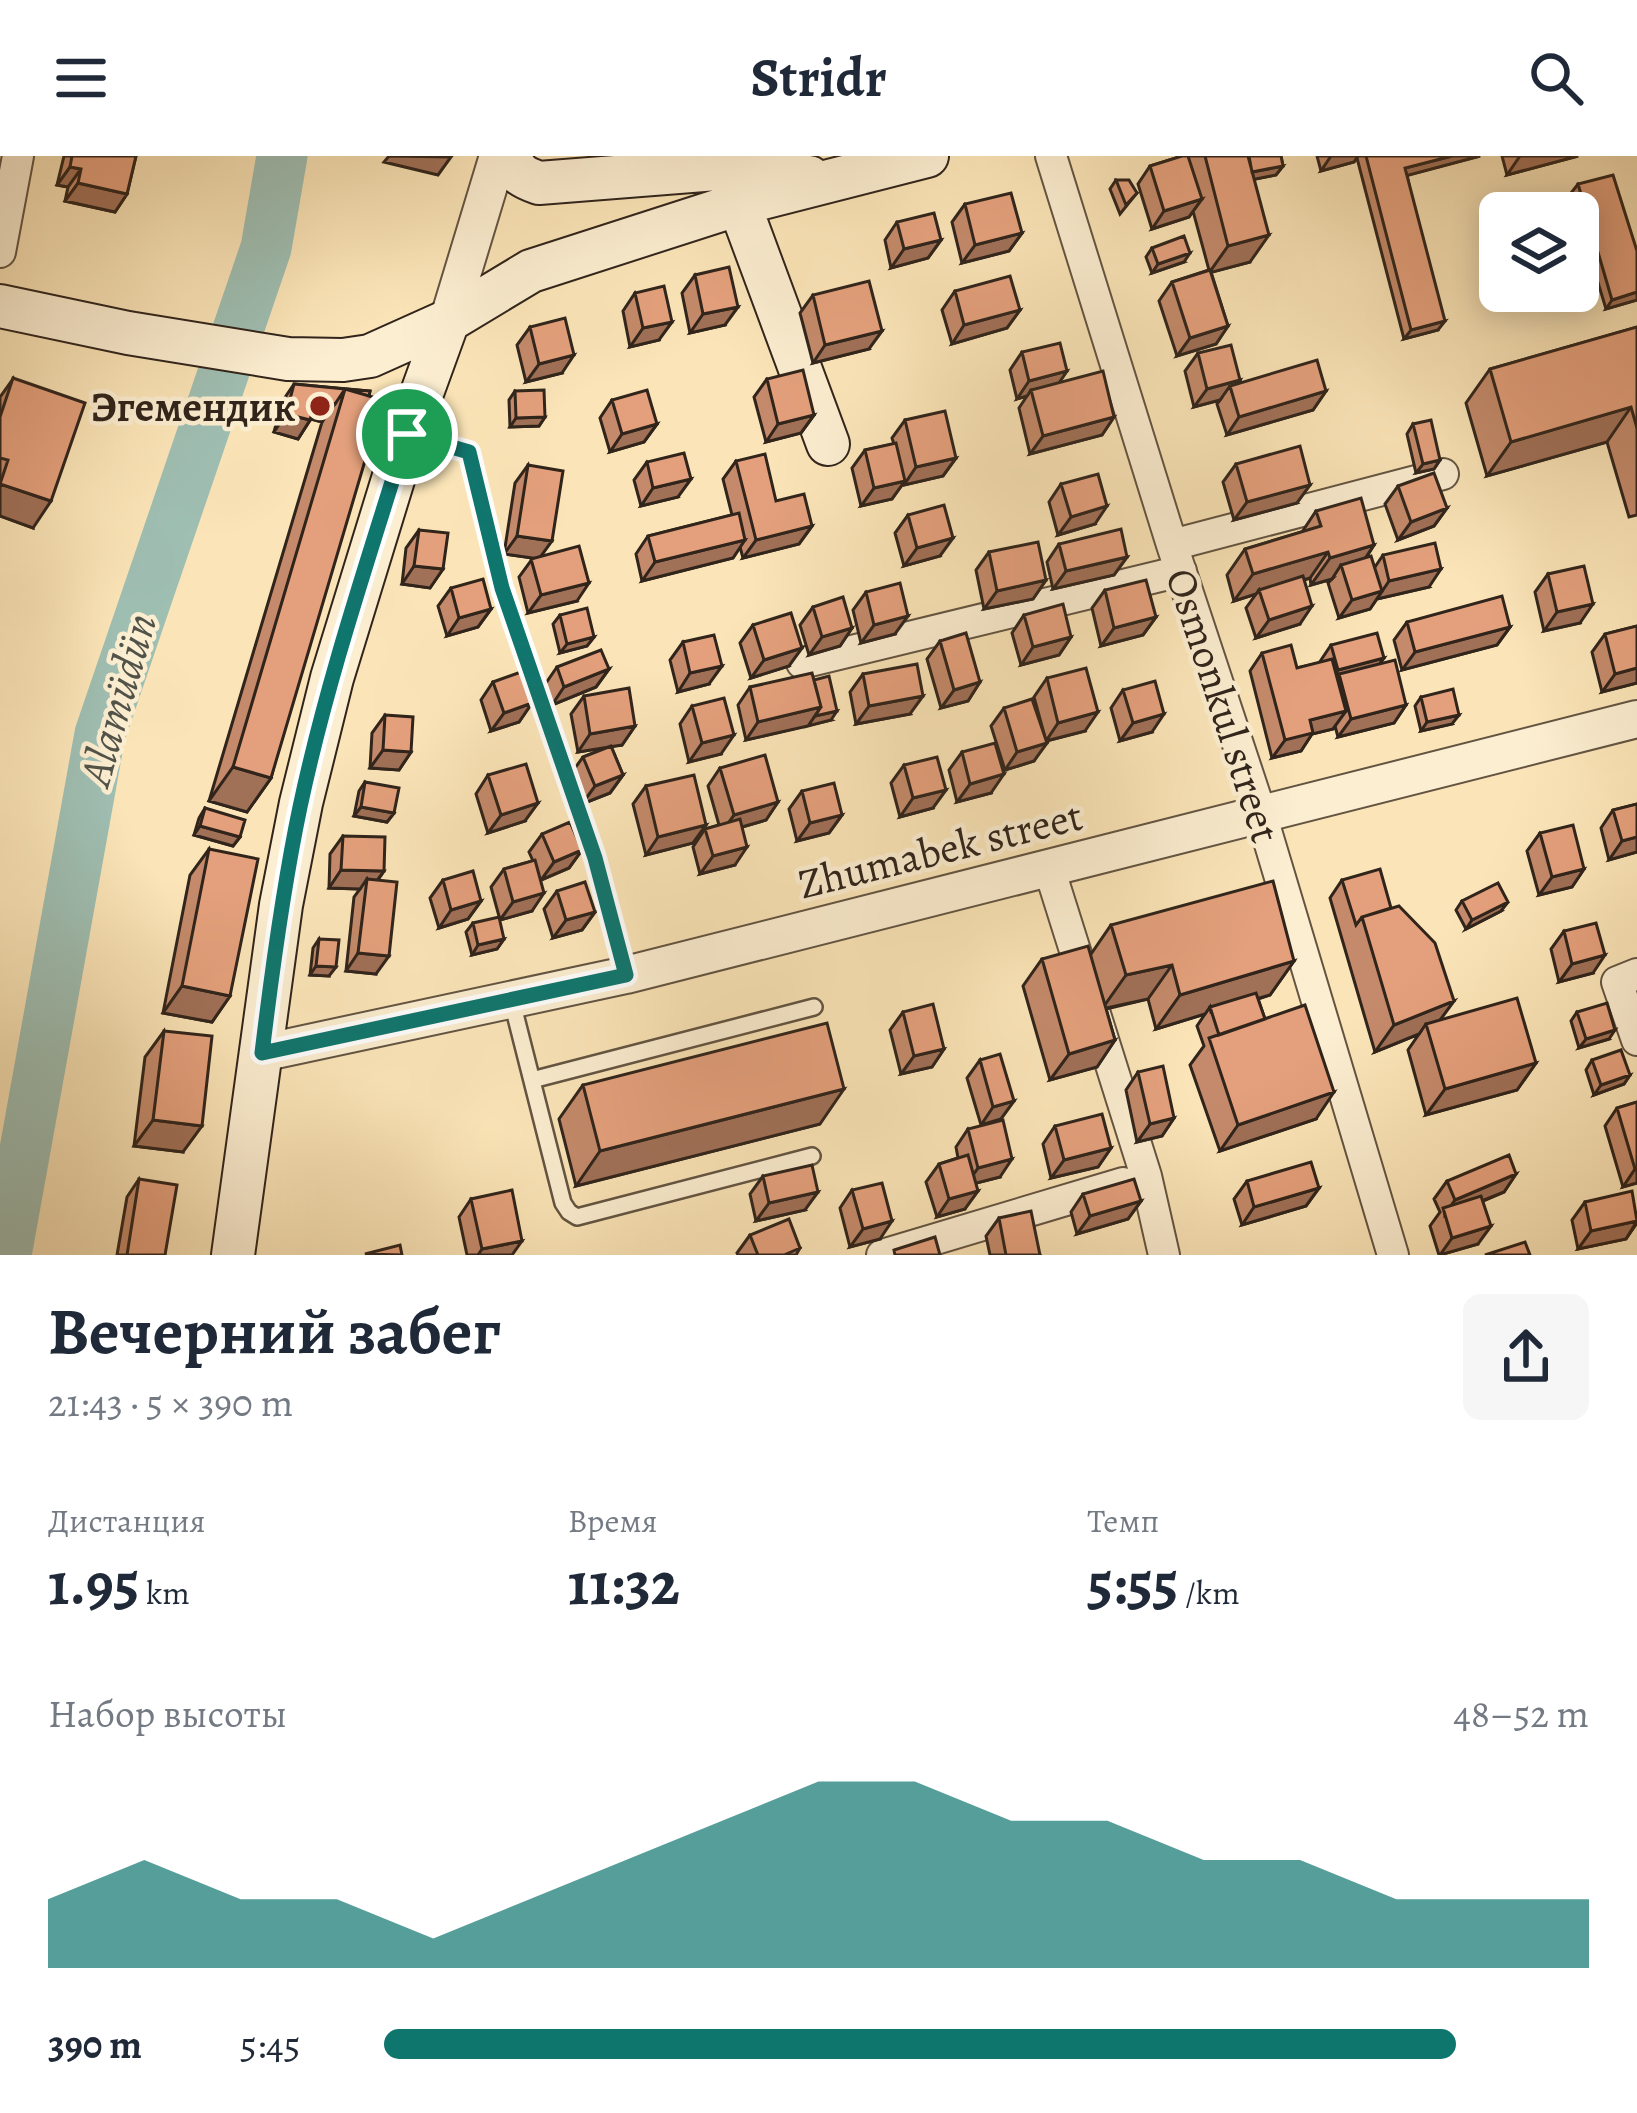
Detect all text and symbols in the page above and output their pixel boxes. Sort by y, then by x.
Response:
text: Stridr [750,41,887,115]
icon: menu [48,45,114,111]
icon: search [1523,45,1589,111]
map controls [1479,192,1599,312]
button: layers [1479,192,1599,312]
place label: Эгемендик [91,378,296,435]
pin [356,383,458,485]
marker: Эгемендик [307,393,333,419]
icon: arrive [374,401,440,467]
street label: Osmonkul street [1152,561,1295,850]
water label: Alamüdün [63,606,172,794]
street label: Zhumabek street [792,787,1088,912]
text: Вечерний забег [48,1286,501,1376]
button: share [1463,1294,1589,1420]
text: 21:43 · 5 × 390 m [48,1376,293,1429]
text: Дистанция [48,1498,205,1543]
text: Время [568,1498,657,1543]
text: Темп [1087,1498,1159,1543]
text: 1.95 [48,1543,139,1625]
text: 11:32 [568,1543,680,1625]
text: 5:55 [1087,1543,1178,1625]
text: km [139,1570,190,1615]
text: /km [1178,1570,1240,1615]
text: Набор высоты [48,1687,287,1740]
text: 48–52 m [1453,1687,1589,1740]
text: 390 m [48,2018,142,2071]
text: 5:45 [240,2018,301,2071]

